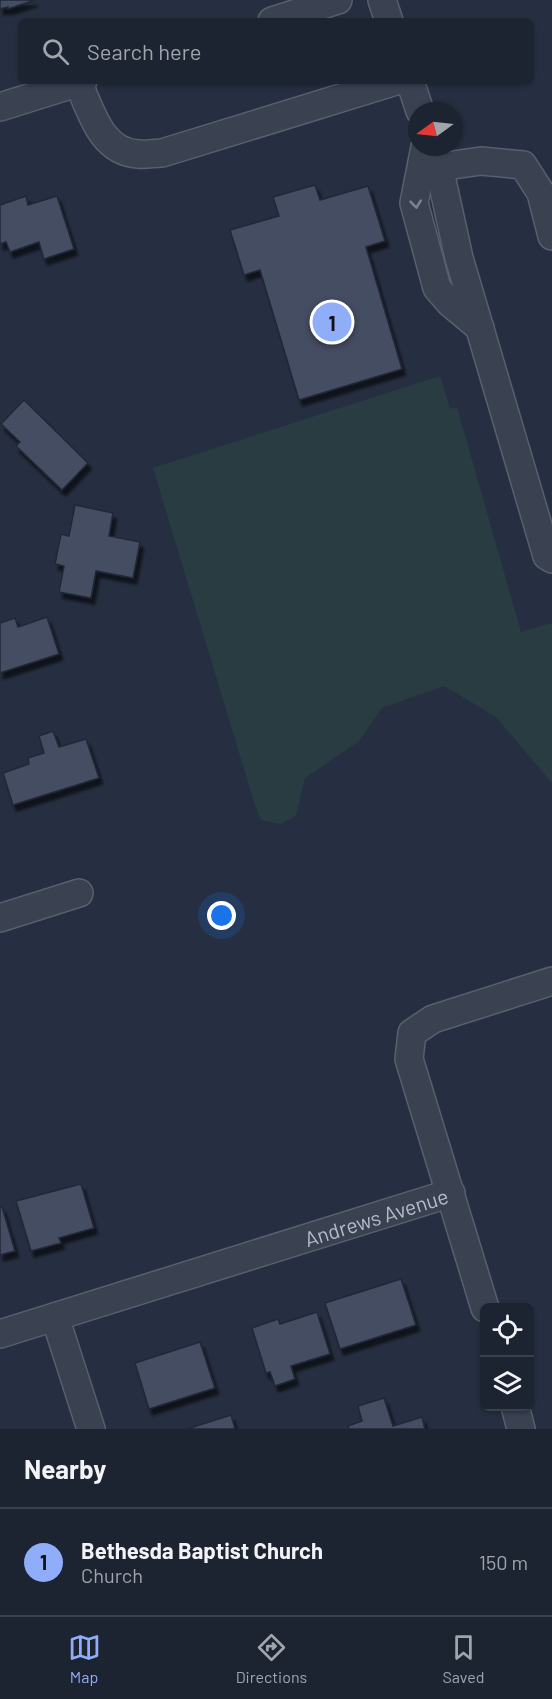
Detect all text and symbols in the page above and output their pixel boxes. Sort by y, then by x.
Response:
search box [18,18,534,84]
icon: search [39,35,72,68]
text: Search here [87,38,201,64]
north arrow [408,102,462,156]
one-way arrow [409,199,422,209]
pin: 1 [312,300,352,344]
your location [207,901,236,930]
street label: Andrews Avenue [301,1182,451,1251]
map controls [480,1303,534,1411]
button: locate [480,1303,534,1357]
button: layers [480,1357,534,1411]
text: Nearby [24,1453,106,1484]
text: Bethesda Baptist Church [81,1537,323,1563]
text: 1 [40,1550,47,1574]
text: 150 m [479,1550,528,1574]
text: Church [81,1563,143,1587]
tab: Map [68,1631,101,1686]
tab: Directions [236,1631,307,1686]
tab: Saved [442,1631,484,1686]

